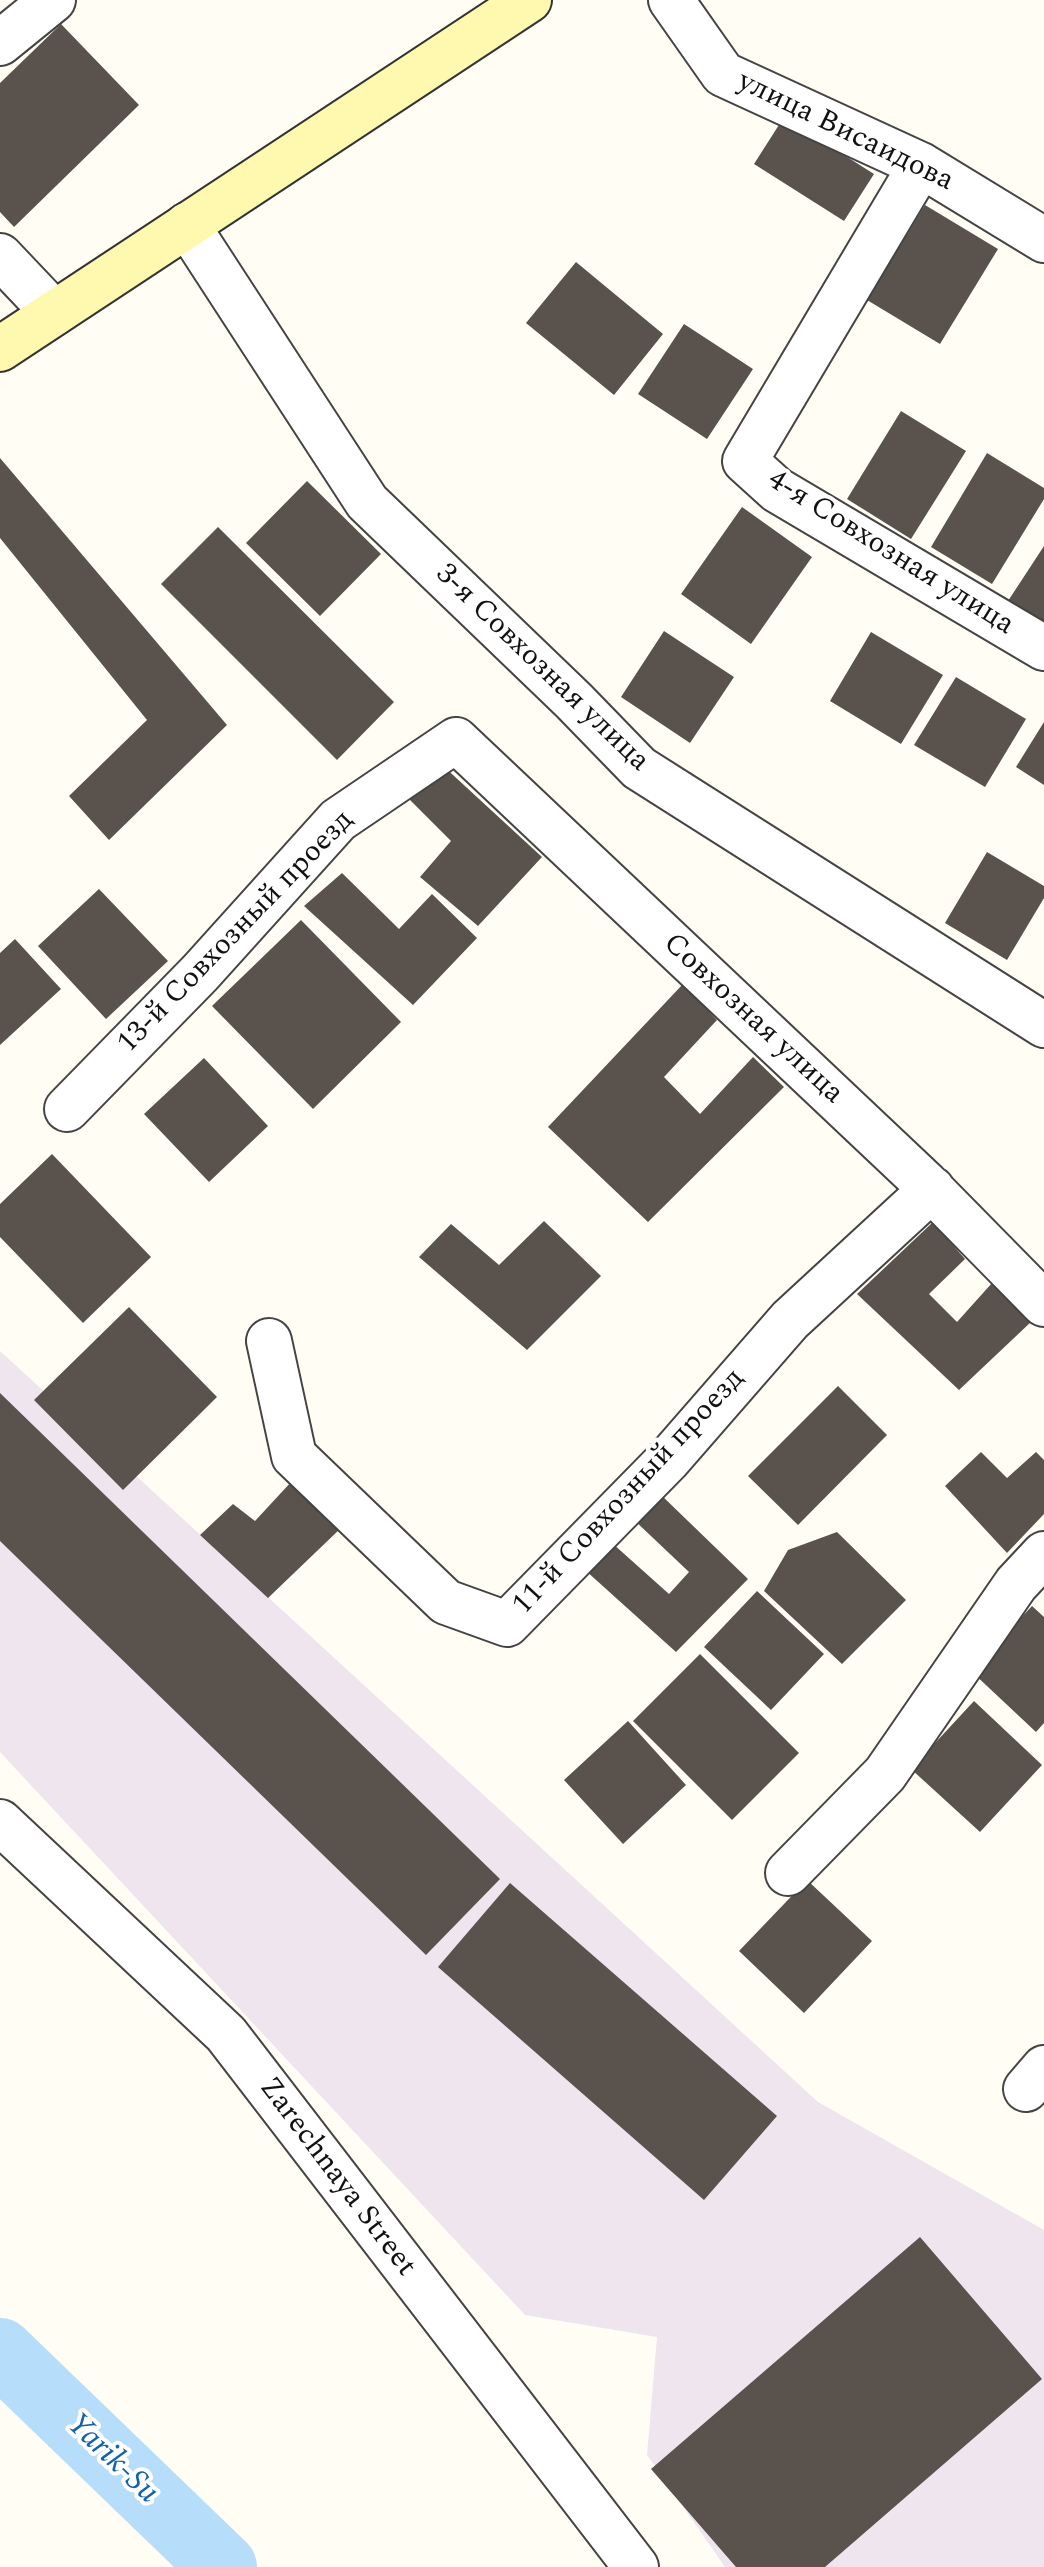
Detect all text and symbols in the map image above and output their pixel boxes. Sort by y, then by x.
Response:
street label: улица Висаидова [731,65,959,201]
street label: 4-я Совхозная улица [760,464,1020,644]
street label: 3-я Совхозная улица [426,558,656,780]
street label: 13-й Совхозный проезд [111,804,363,1062]
street label: Совхозная улица [654,927,850,1113]
street label: 11-й Совхозный проезд [506,1362,754,1624]
street label: Zarechnaya Street [250,2072,422,2284]
water label: Yarik-Su [57,2407,165,2513]

